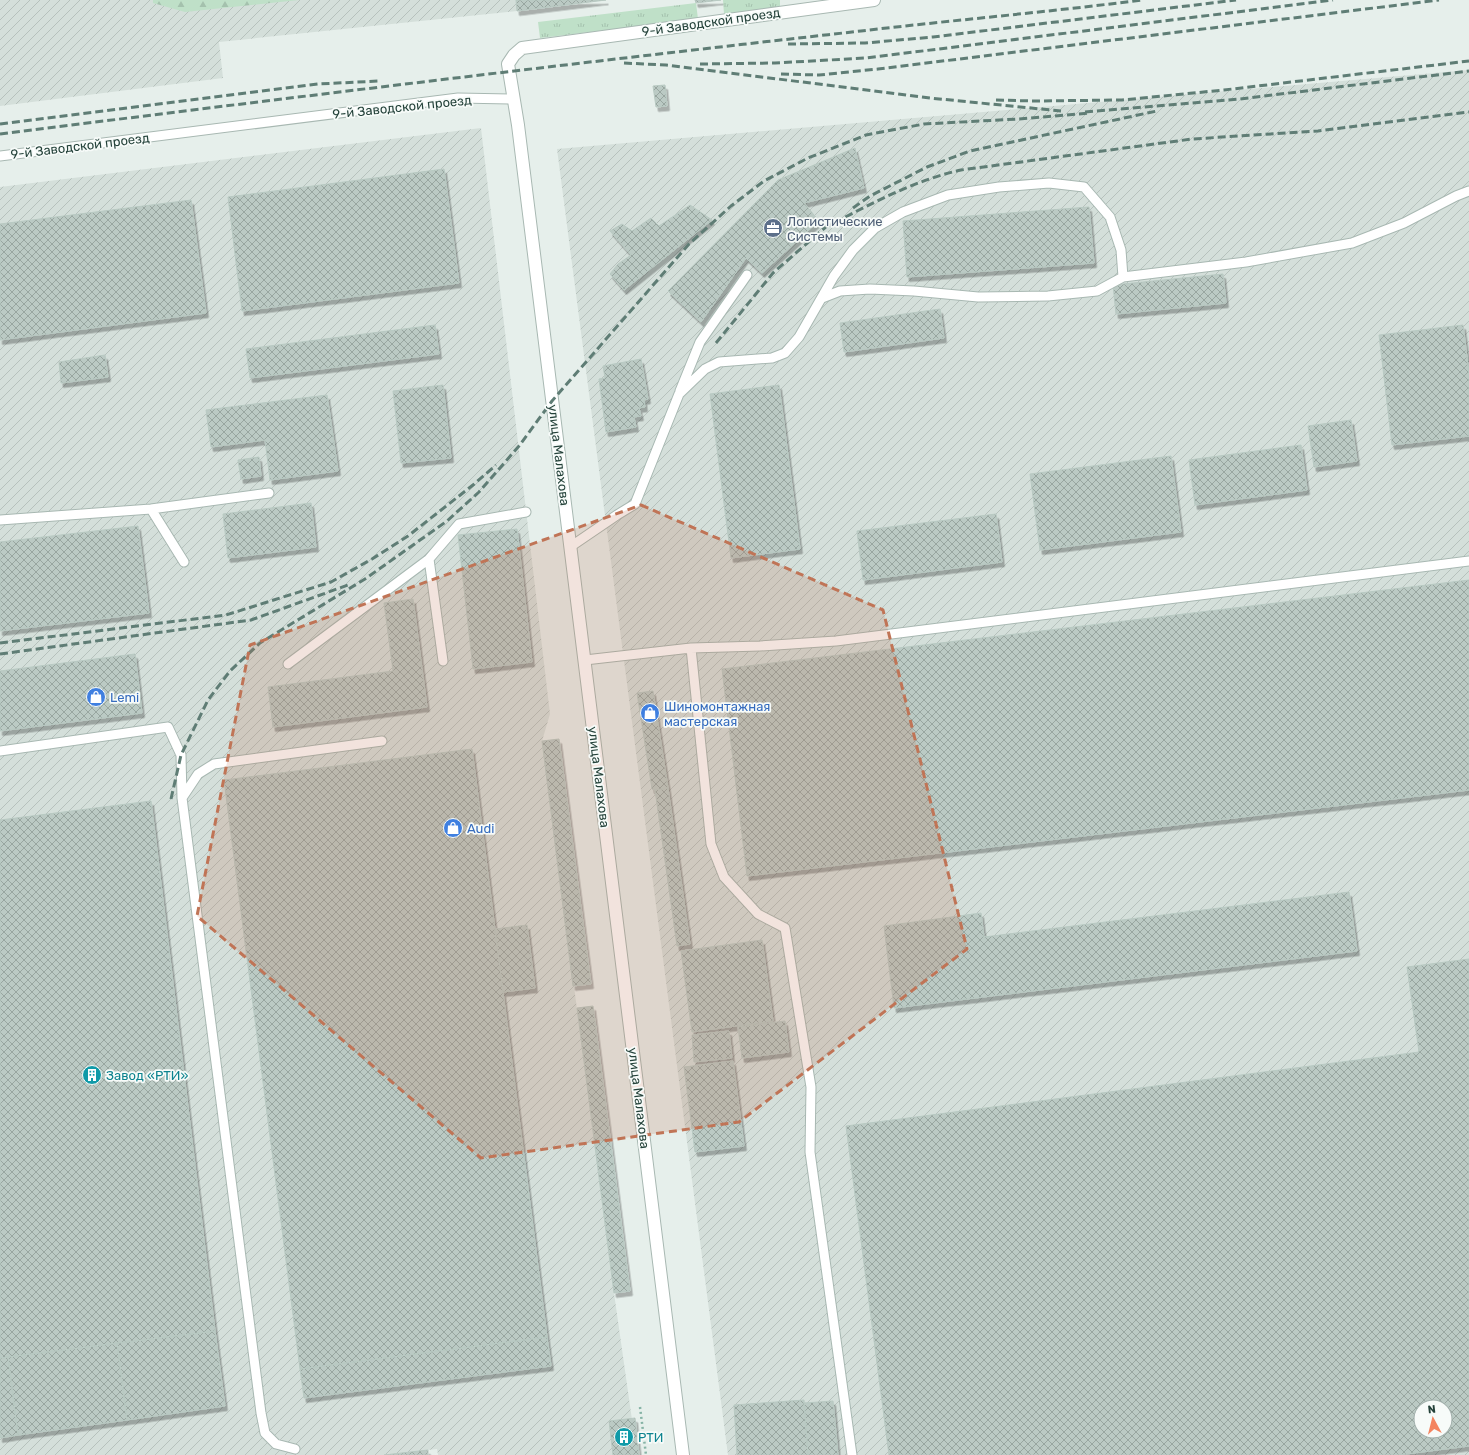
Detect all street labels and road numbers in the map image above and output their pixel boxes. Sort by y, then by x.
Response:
street label: 9-й Заводской проезд [641,5,781,39]
street label: 9-й Заводской проезд [332,92,472,122]
street label: 9-й Заводской проезд [10,130,150,162]
street label: улица Малахова [545,404,573,506]
street label: улица Малахова [585,726,613,828]
street label: улица Малахова [625,1047,653,1149]

